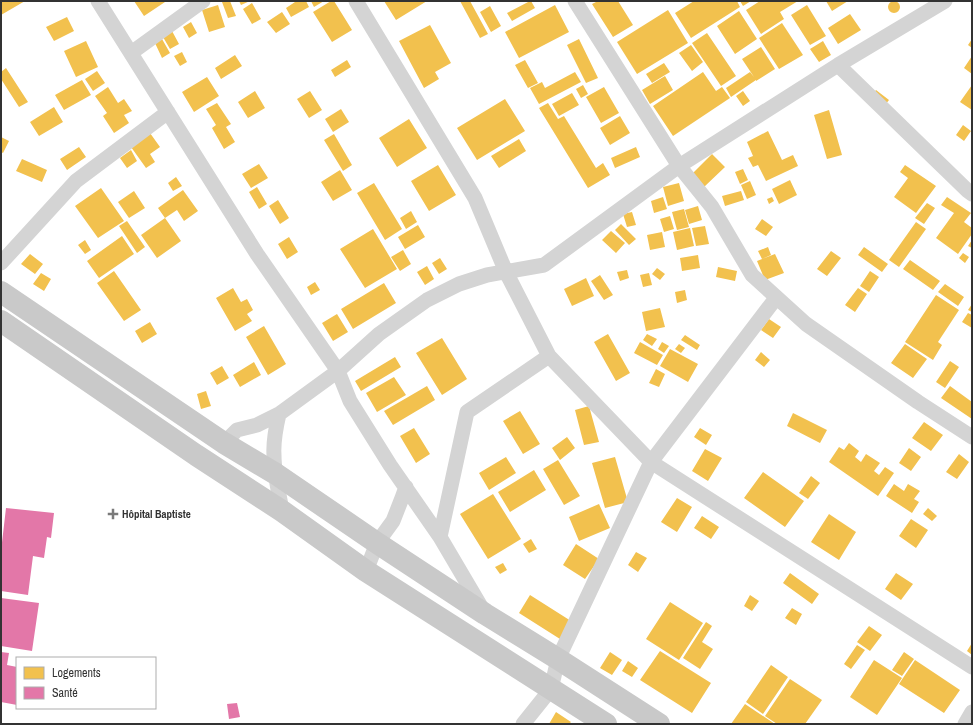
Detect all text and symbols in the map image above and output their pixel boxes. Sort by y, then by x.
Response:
place label: Hôpital Baptiste [122,507,191,521]
marker: Hôpital Baptiste [107,508,119,520]
legend [16,657,156,709]
text: Logements [52,665,101,681]
text: Santé [52,685,78,701]

